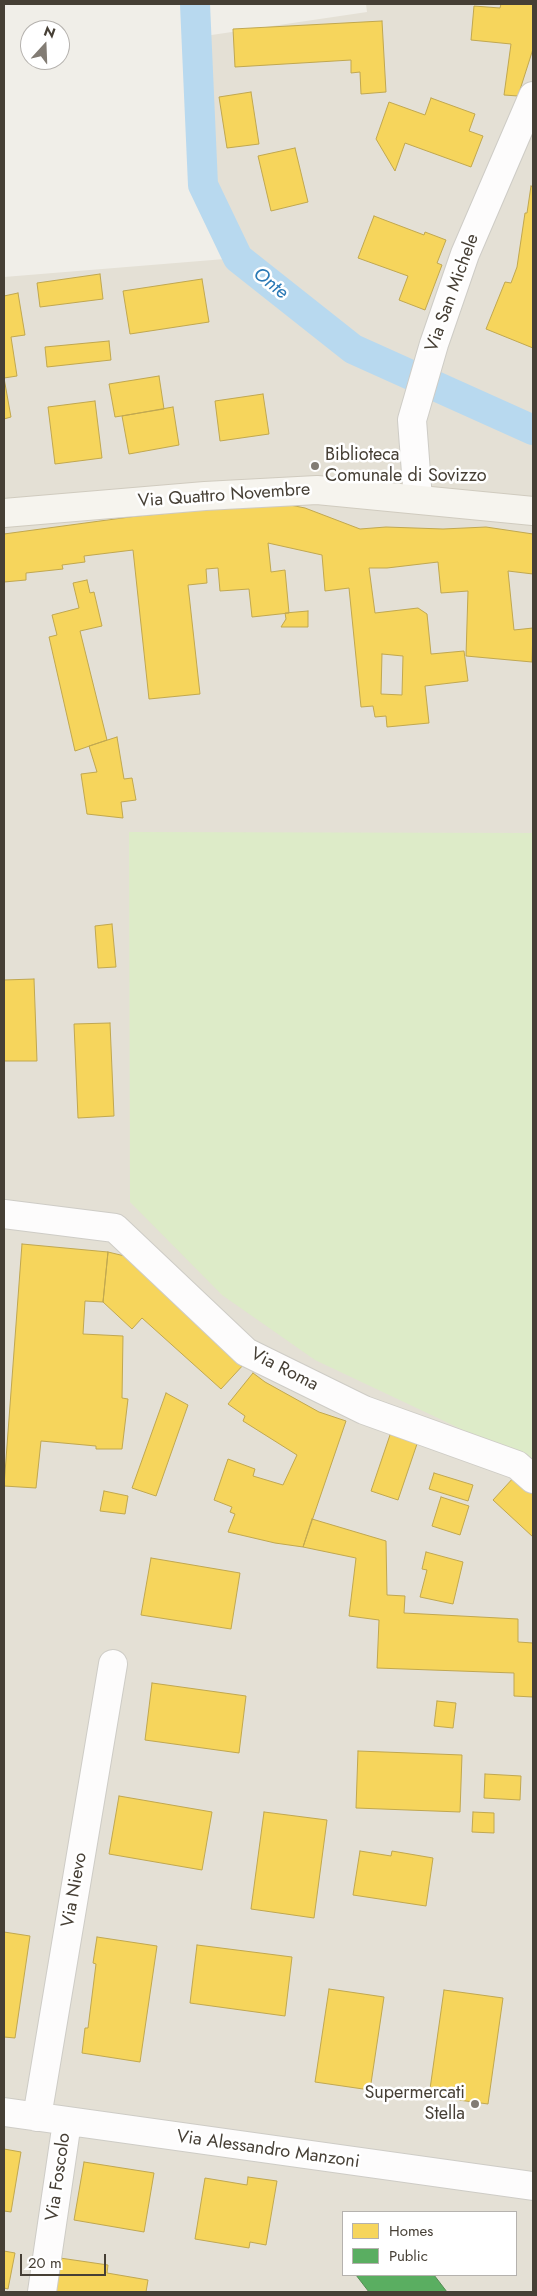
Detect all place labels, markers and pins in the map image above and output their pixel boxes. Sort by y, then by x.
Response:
place label: Biblioteca Comunale di Sovizzo [325,445,487,488]
marker: Biblioteca Comunale di Sovizzo [309,460,321,472]
place label: Supermercati Stella [365,2083,465,2126]
marker: Supermercati Stella [469,2098,481,2110]

